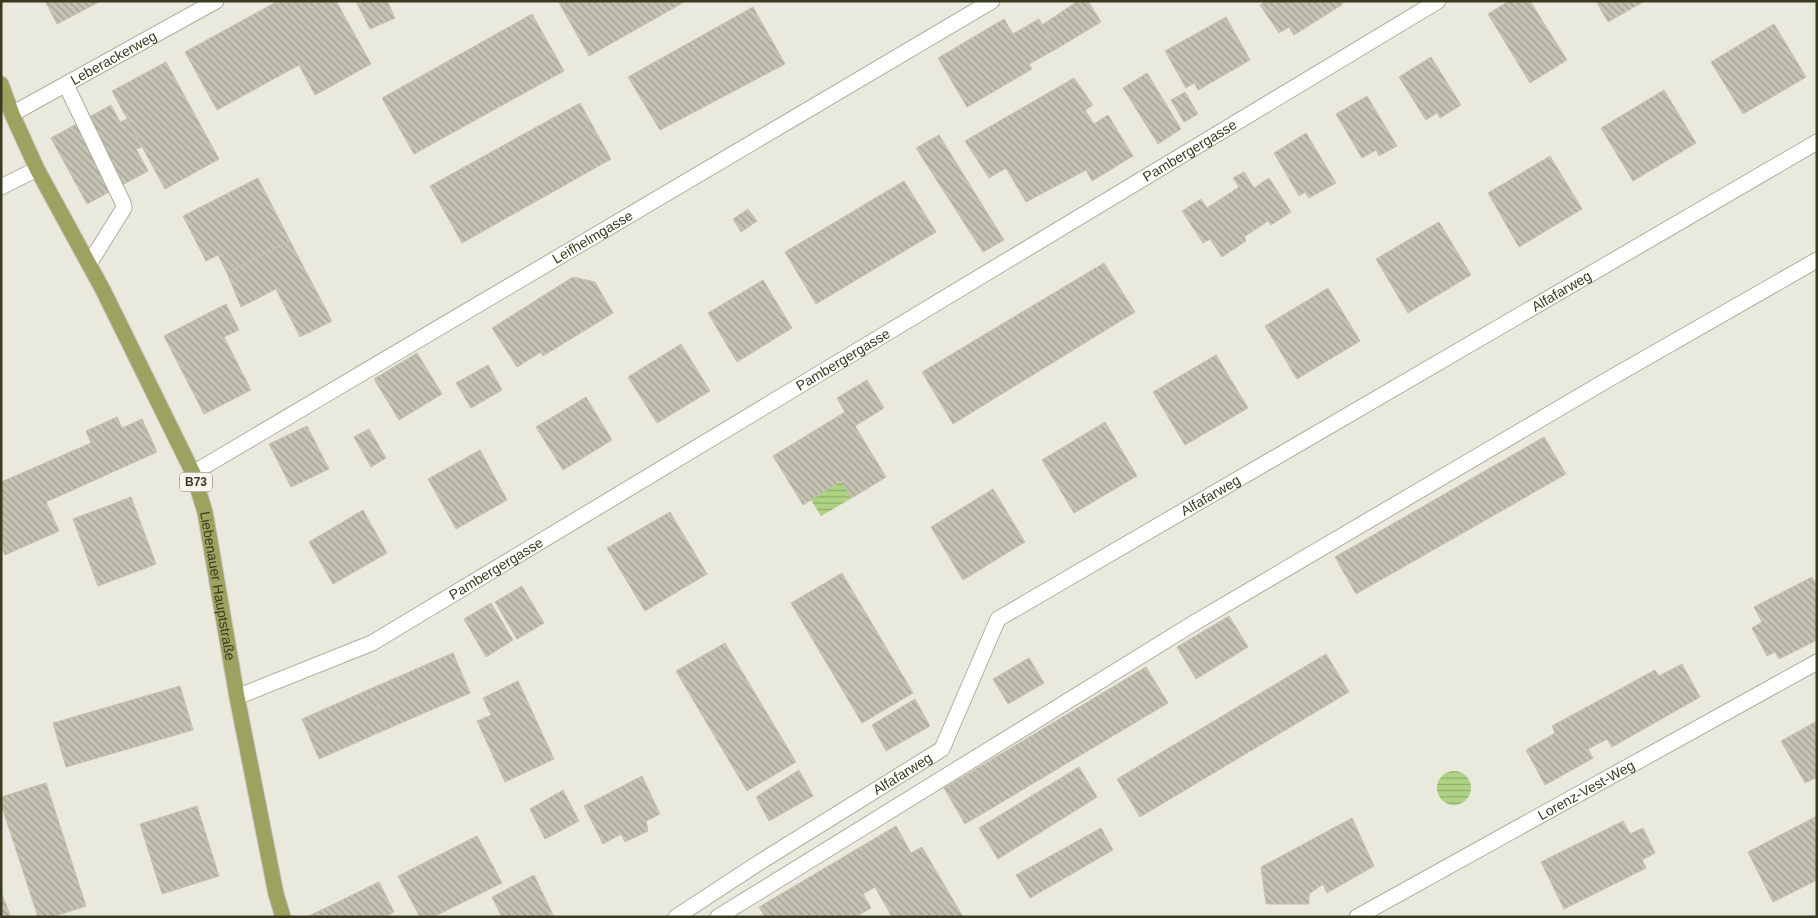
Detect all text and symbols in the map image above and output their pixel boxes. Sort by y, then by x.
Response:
street label: Leberackerweg [68,28,159,88]
street label: Pambergergasse [1140,116,1240,185]
street label: Leifhelmgasse [550,207,636,267]
street label: Alfafarweg [1529,267,1594,315]
street label: Pambergergasse [793,325,893,394]
road number: B73 [180,472,212,492]
street label: Alfafarweg [1178,472,1243,519]
street label: Liebenauer Hauptstraße [197,510,239,662]
street label: Pambergergasse [446,534,546,603]
street label: Alfafarweg [870,749,935,798]
street label: Lorenz-Vest-Weg [1535,757,1637,823]

